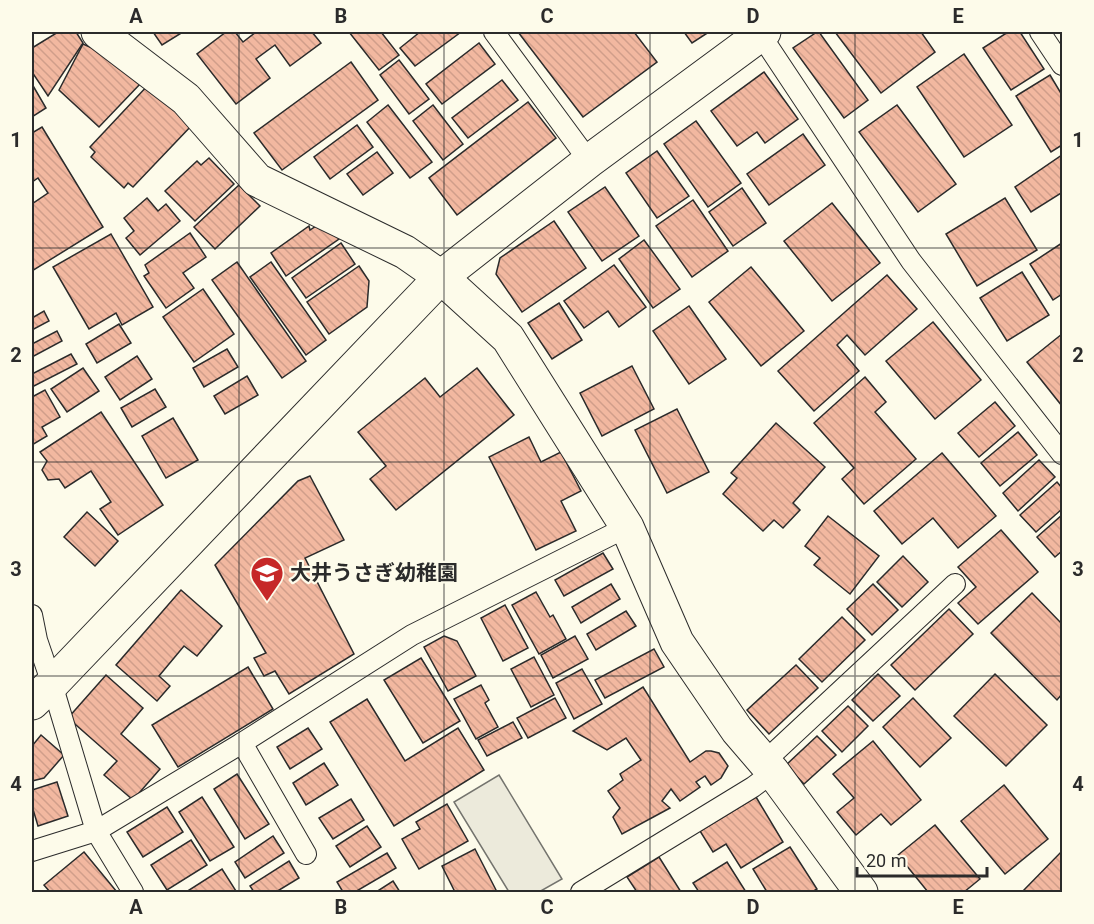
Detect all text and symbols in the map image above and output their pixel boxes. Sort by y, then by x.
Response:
text: A [129,4,143,28]
text: B [335,4,347,28]
text: C [540,4,554,28]
text: D [747,4,760,28]
text: E [952,4,964,28]
text: 1 [10,128,22,152]
text: 1 [1072,128,1084,152]
text: 2 [10,343,22,367]
text: 2 [1072,343,1084,367]
school or university icon: 大井うさぎ幼稚園 [249,555,285,602]
text: 3 [10,557,22,581]
text: 3 [1072,557,1084,581]
place label: 大井うさぎ幼稚園 [290,561,458,585]
text: 4 [10,772,22,796]
text: 4 [1072,772,1084,796]
scale bar [857,840,988,878]
text: 20 m [866,850,906,871]
text: A [129,895,143,919]
text: B [335,895,347,919]
text: C [540,895,554,919]
text: D [747,895,760,919]
text: E [952,895,964,919]

